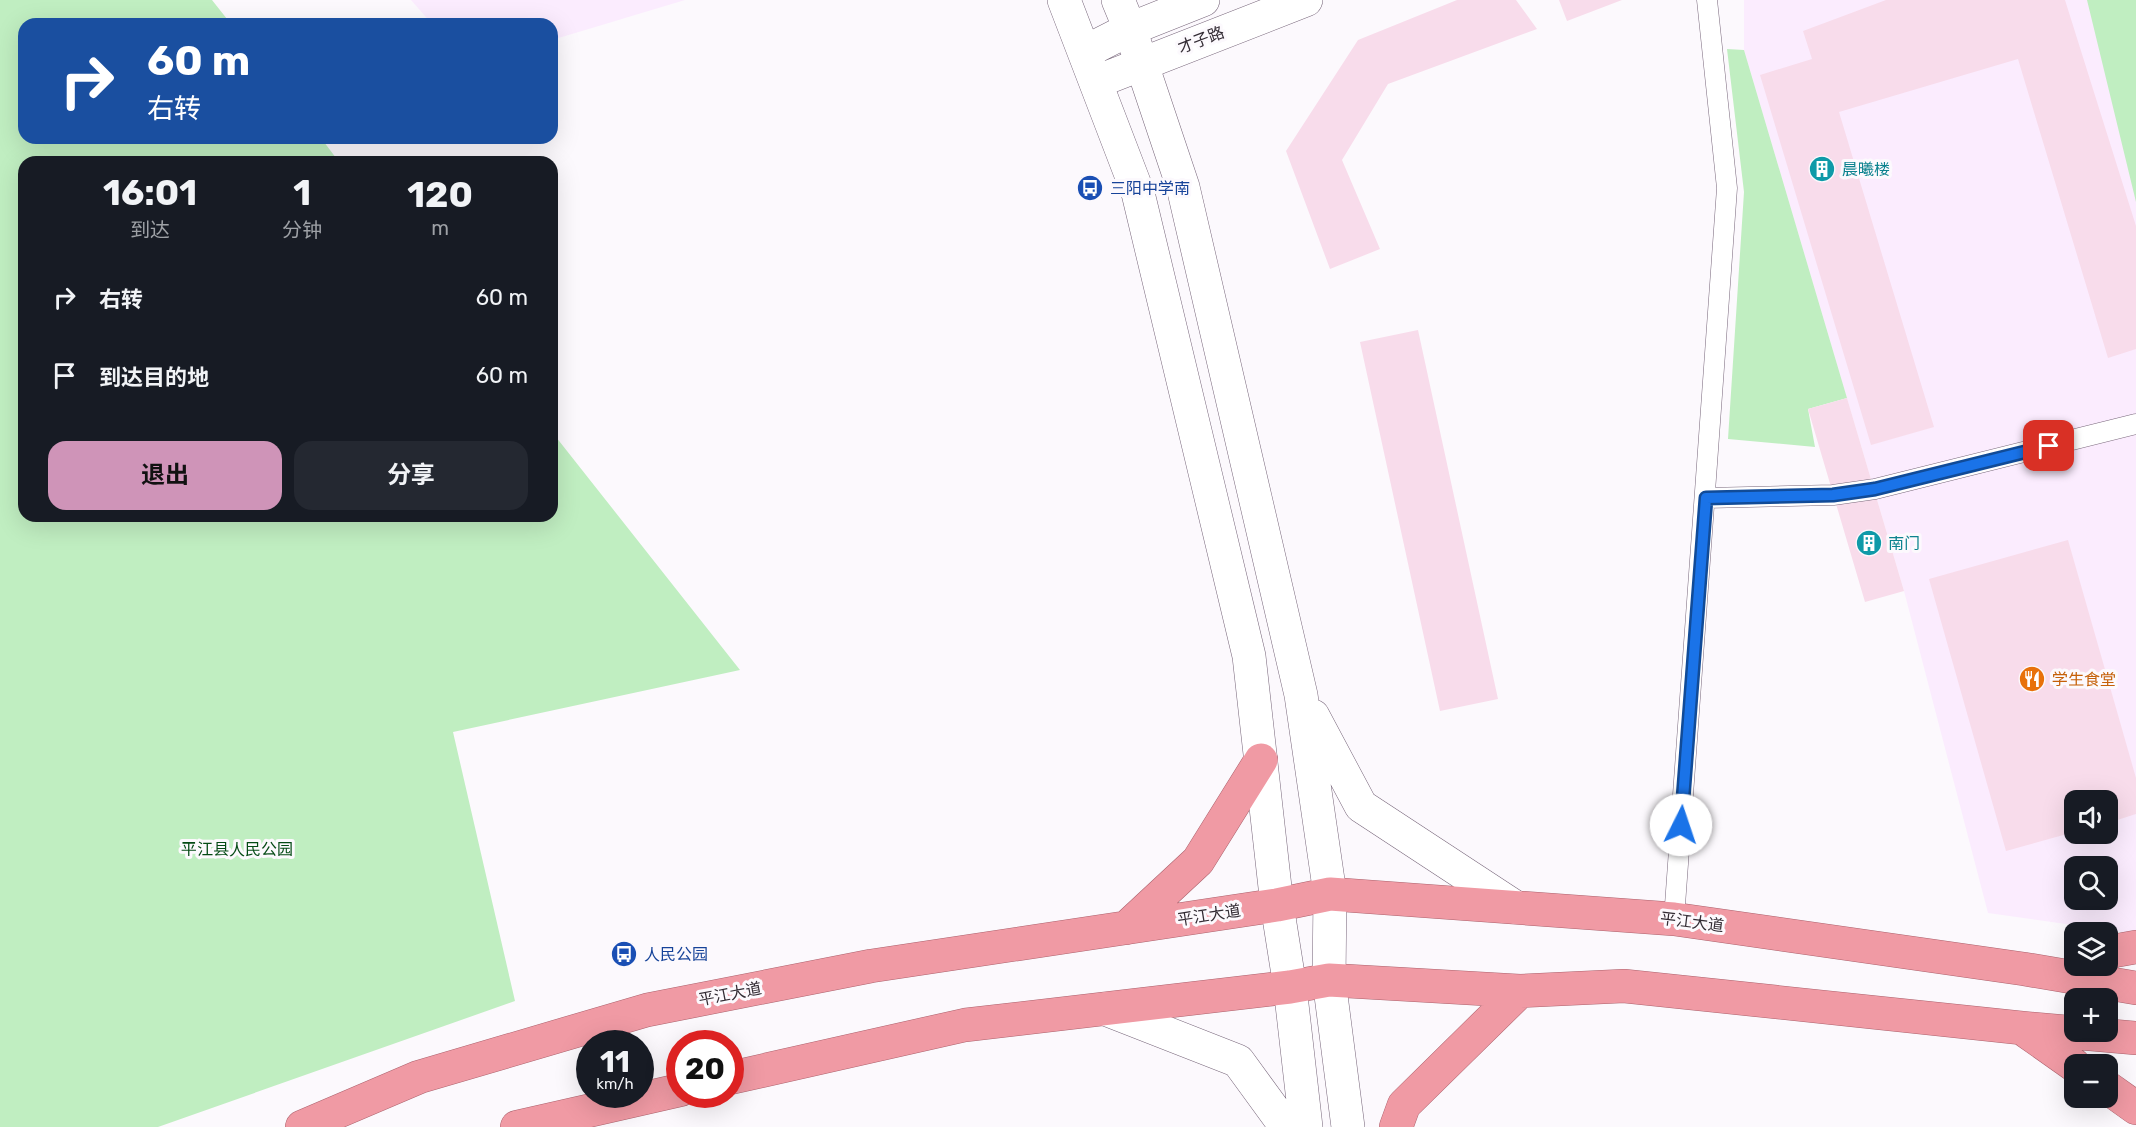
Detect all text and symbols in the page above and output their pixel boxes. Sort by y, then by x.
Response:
street label: 才子路 [1175,23,1227,57]
text: 60 m [147,36,250,86]
icon: right [48,42,126,120]
text: 右转 [147,93,201,125]
building icon: 晨曦楼 [1807,154,1837,184]
place label: 晨曦楼 [1842,160,1890,179]
text: 16:01 [103,171,197,214]
text: 1 [293,171,311,214]
text: 120 [407,173,473,216]
bus stop icon: 三阳中学南 [1075,173,1105,203]
place label: 三阳中学南 [1110,179,1190,198]
text: m [431,216,449,240]
text: 到达 [130,218,170,242]
text: 分钟 [282,218,322,242]
icon: right [48,281,81,314]
text: 60 m [476,284,528,311]
text: 右转 [99,286,143,313]
icon: arrive [48,359,81,392]
text: 60 m [476,362,528,389]
text: 到达目的地 [99,364,209,391]
pin [2023,420,2074,471]
icon: arrive [2032,429,2065,462]
button: 退出 [48,441,282,510]
button: 分享 [294,441,528,510]
building icon: 南门 [1854,528,1884,558]
place label: 南门 [1888,534,1920,553]
restaurant icon: 学生食堂 [2017,664,2047,694]
place label: 学生食堂 [2052,670,2116,689]
map controls [2064,790,2118,1108]
button: sound [2064,790,2118,844]
position arrow [1649,793,1713,857]
park label: 平江县人民公园 [181,840,293,859]
button: search [2064,856,2118,910]
street label: 平江大道 [1176,901,1242,929]
street label: 平江大道 [1659,909,1725,935]
button: layers [2064,922,2118,976]
bus stop icon: 人民公园 [609,939,639,969]
place label: 人民公园 [644,945,708,964]
street label: 平江大道 [697,979,763,1009]
button: + [2064,988,2118,1042]
speed limit sign: 20 [666,1030,744,1108]
text: 11 [600,1044,630,1080]
button: − [2064,1054,2118,1108]
text: km/h [596,1075,634,1093]

